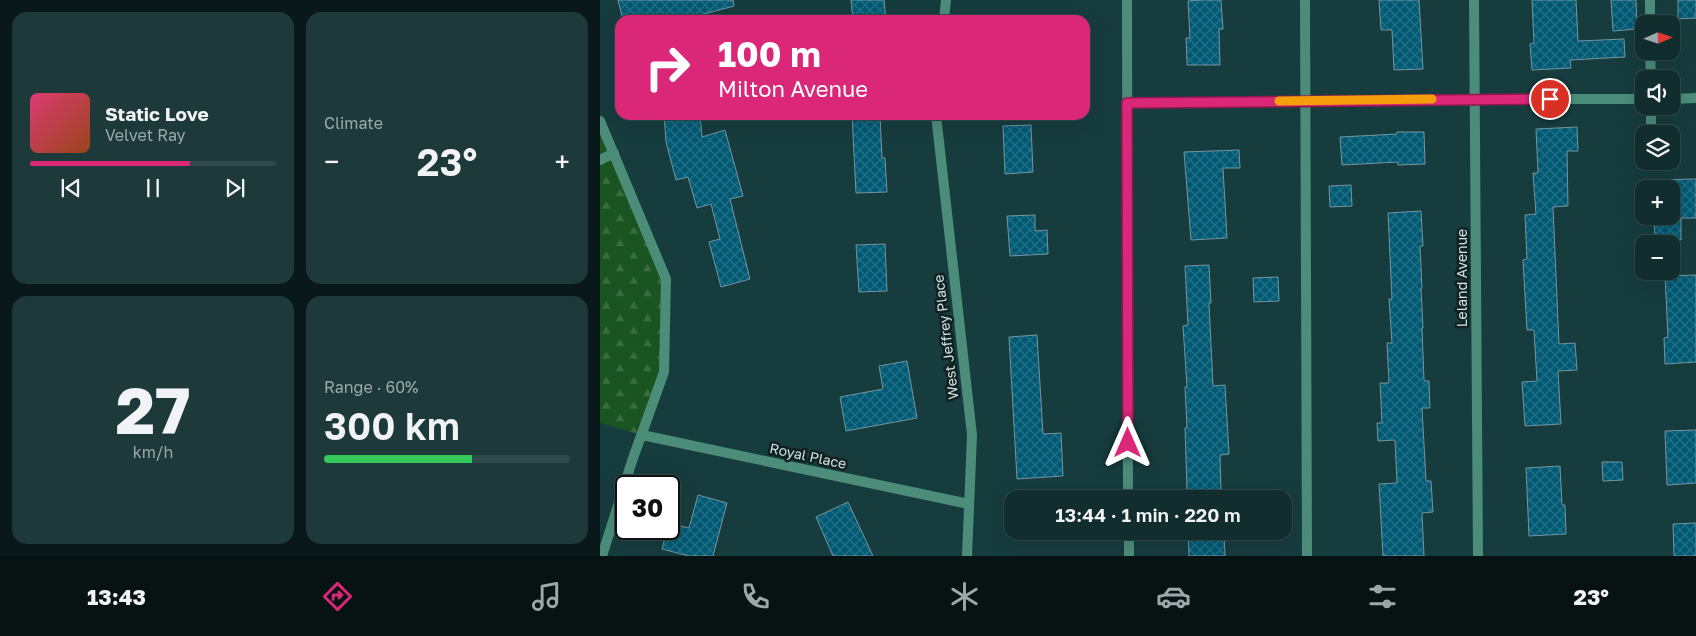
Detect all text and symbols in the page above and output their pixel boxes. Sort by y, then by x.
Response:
north arrow [1635,15,1680,60]
map controls [1635,15,1680,280]
text: 100 m [718,33,821,75]
icon: right [635,35,700,100]
button: sound [1635,70,1680,115]
text: Milton Avenue [718,75,868,102]
pin [1529,78,1571,120]
icon: arrive [1536,85,1564,113]
text: Static Love [105,102,209,125]
text: Climate [324,113,383,133]
text: Velvet Ray [105,125,186,145]
button: layers [1635,125,1680,170]
text: 23° [417,139,477,184]
text: − [324,145,339,178]
text: + [555,145,570,178]
icon: previous [57,174,85,202]
icon: pause [139,174,167,202]
icon: next [221,174,249,202]
button: + [1635,180,1680,225]
street label: Leland Avenue [1453,229,1470,327]
button: − [1635,235,1680,280]
street label: West Jeffrey Place [929,274,962,400]
text: 27 [115,370,191,448]
text: Range · 60% [324,377,419,397]
text: 300 km [324,403,460,448]
position arrow [1101,416,1153,468]
street label: Royal Place [768,439,848,472]
text: km/h [133,442,173,462]
speed limit sign: 30 [615,475,680,540]
text: 13:44 · 1 min · 220 m [1055,503,1241,526]
icon: directions [320,579,355,614]
icon: music [529,579,564,614]
icon: phone [738,579,773,614]
icon: climate [947,579,982,614]
icon: car [1156,579,1191,614]
icon: filters [1365,579,1400,614]
text: 13:43 [87,583,146,610]
text: 23° [1574,583,1609,610]

